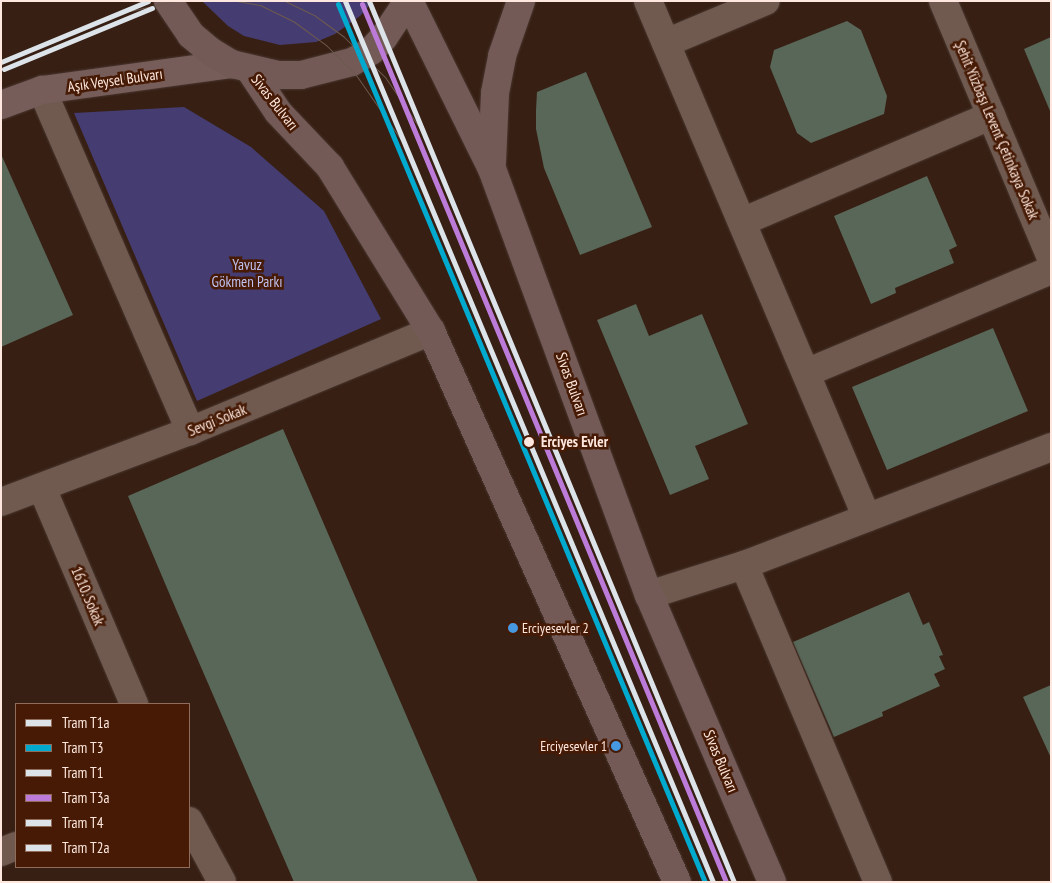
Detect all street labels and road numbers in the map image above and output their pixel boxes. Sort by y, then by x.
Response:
street label: Şehit Yüzbaşı Levent Çetinkaya Sokak [951,38,1043,222]
street label: Aşık Veysel Bulvarı [66,64,164,96]
street label: Sivas Bulvarı [248,70,302,134]
street label: Sivas Bulvarı [552,350,592,418]
street label: Sevgi Sokak [185,400,249,440]
street label: 1610. Sokak [67,563,109,629]
street label: Sivas Bulvarı [700,727,742,795]

